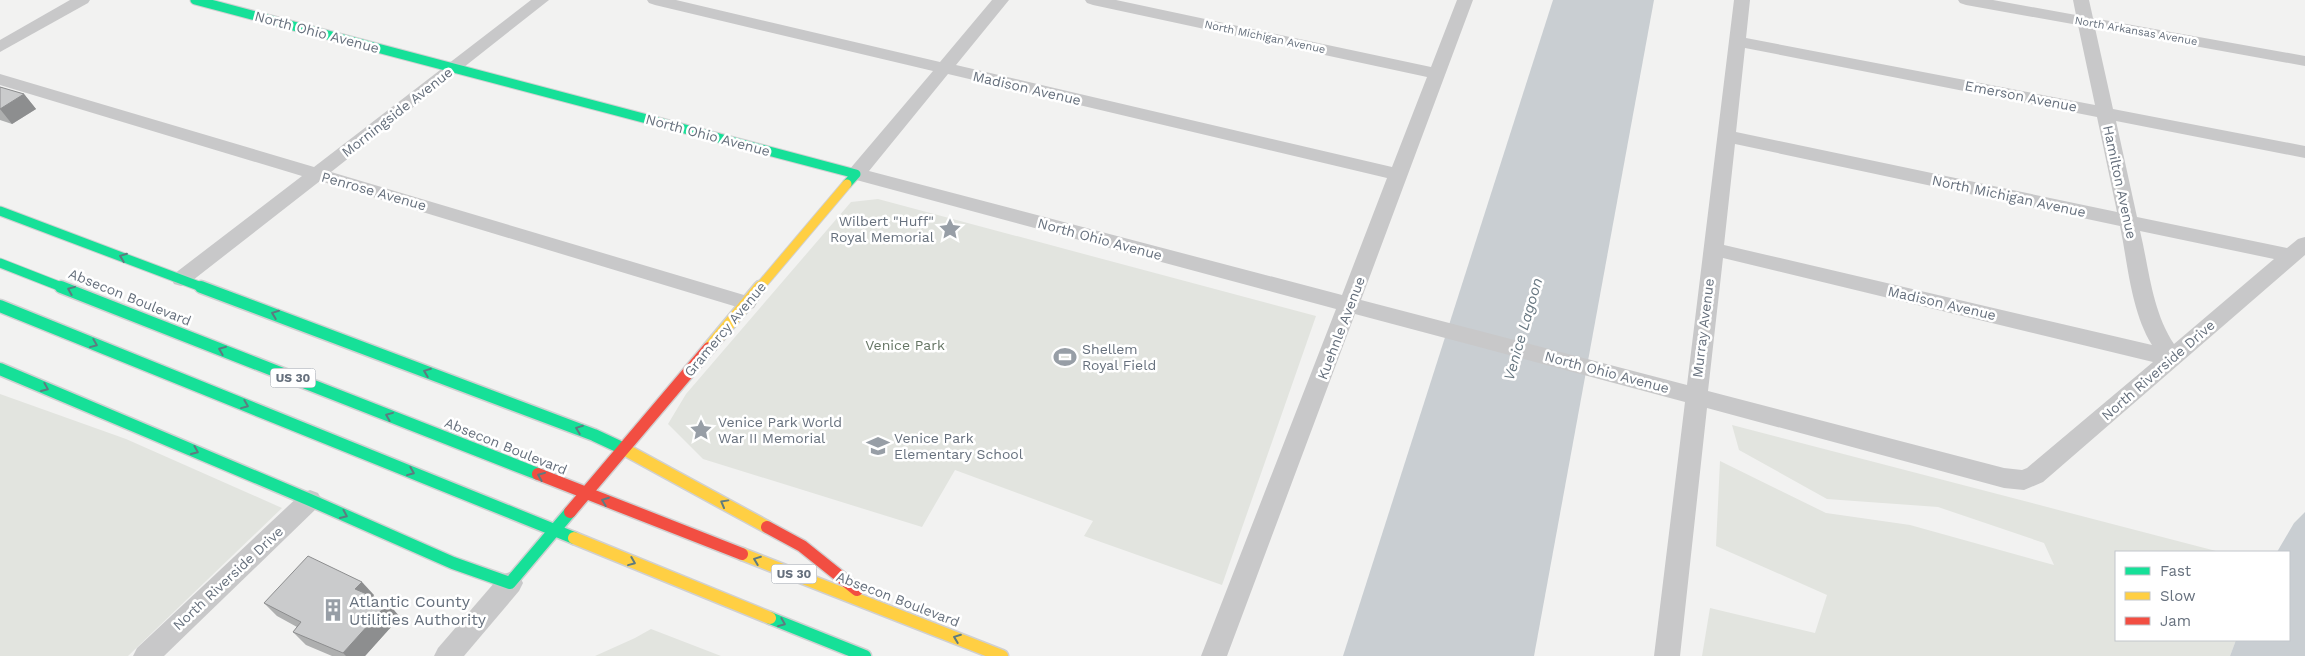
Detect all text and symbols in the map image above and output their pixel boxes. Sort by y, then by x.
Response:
street label: North Ohio Avenue [253,8,381,56]
street label: North Arkansas Avenue [2074,14,2198,48]
street label: North Michigan Avenue [1203,18,1327,56]
street label: Morningside Avenue [338,64,456,160]
street label: Madison Avenue [971,68,1083,108]
street label: Emerson Avenue [1964,77,2078,115]
street label: North Ohio Avenue [644,111,772,159]
street label: Hamilton Avenue [2100,124,2140,240]
street label: Penrose Avenue [320,168,428,214]
street label: North Michigan Avenue [1931,172,2087,220]
place label: Wilbert "Huff" Royal Memorial [830,213,935,245]
street label: North Ohio Avenue [1036,215,1164,263]
place icon: Wilbert "Huff" Royal Memorial [937,216,963,242]
one-way arrow [119,253,128,263]
street label: Absecon Boulevard [66,265,194,329]
street label: Kuehnle Avenue [1314,274,1368,382]
water label: Venice Lagoon [1500,276,1546,382]
street label: Murray Avenue [1689,277,1717,379]
street label: Gramercy Avenue [681,278,769,380]
street label: Madison Avenue [1886,283,1998,323]
one-way arrow [67,286,76,297]
one-way arrow [271,310,280,321]
street label: North Riverside Drive [2098,317,2218,423]
park label: Venice Park [865,337,945,353]
one-way arrow [89,338,98,348]
place label: Shellem Royal Field [1082,341,1156,373]
sports icon: Shellem Royal Field [1052,344,1078,370]
one-way arrow [218,346,227,356]
street label: North Ohio Avenue [1543,348,1671,396]
road number: US 30 [270,368,316,388]
one-way arrow [424,368,432,378]
one-way arrow [40,382,49,392]
one-way arrow [240,399,248,409]
one-way arrow [386,412,394,422]
street label: Absecon Boulevard [442,414,570,478]
place label: Venice Park World War II Memorial [718,414,842,446]
place icon: Venice Park World War II Memorial [688,417,714,443]
one-way arrow [576,425,584,435]
place label: Venice Park Elementary School [894,430,1024,462]
school or university icon: Venice Park Elementary School [865,433,891,459]
one-way arrow [190,444,199,455]
one-way arrow [406,466,415,477]
one-way arrow [537,471,545,481]
one-way arrow [601,497,610,507]
one-way arrow [720,499,729,509]
one-way arrow [339,508,348,519]
street label: North Riverside Drive [170,523,286,633]
legend [2115,551,2290,641]
one-way arrow [627,555,636,566]
one-way arrow [753,556,761,566]
text: Fast [2160,562,2192,580]
road number: US 30 [772,564,816,584]
street label: Absecon Boulevard [834,568,962,630]
text: Slow [2160,587,2196,605]
place label: Atlantic County Utilities Authority [349,592,487,629]
building icon: Atlantic County Utilities Authority [320,597,346,623]
text: Jam [2160,612,2191,630]
one-way arrow [778,617,786,627]
one-way arrow [953,634,962,644]

